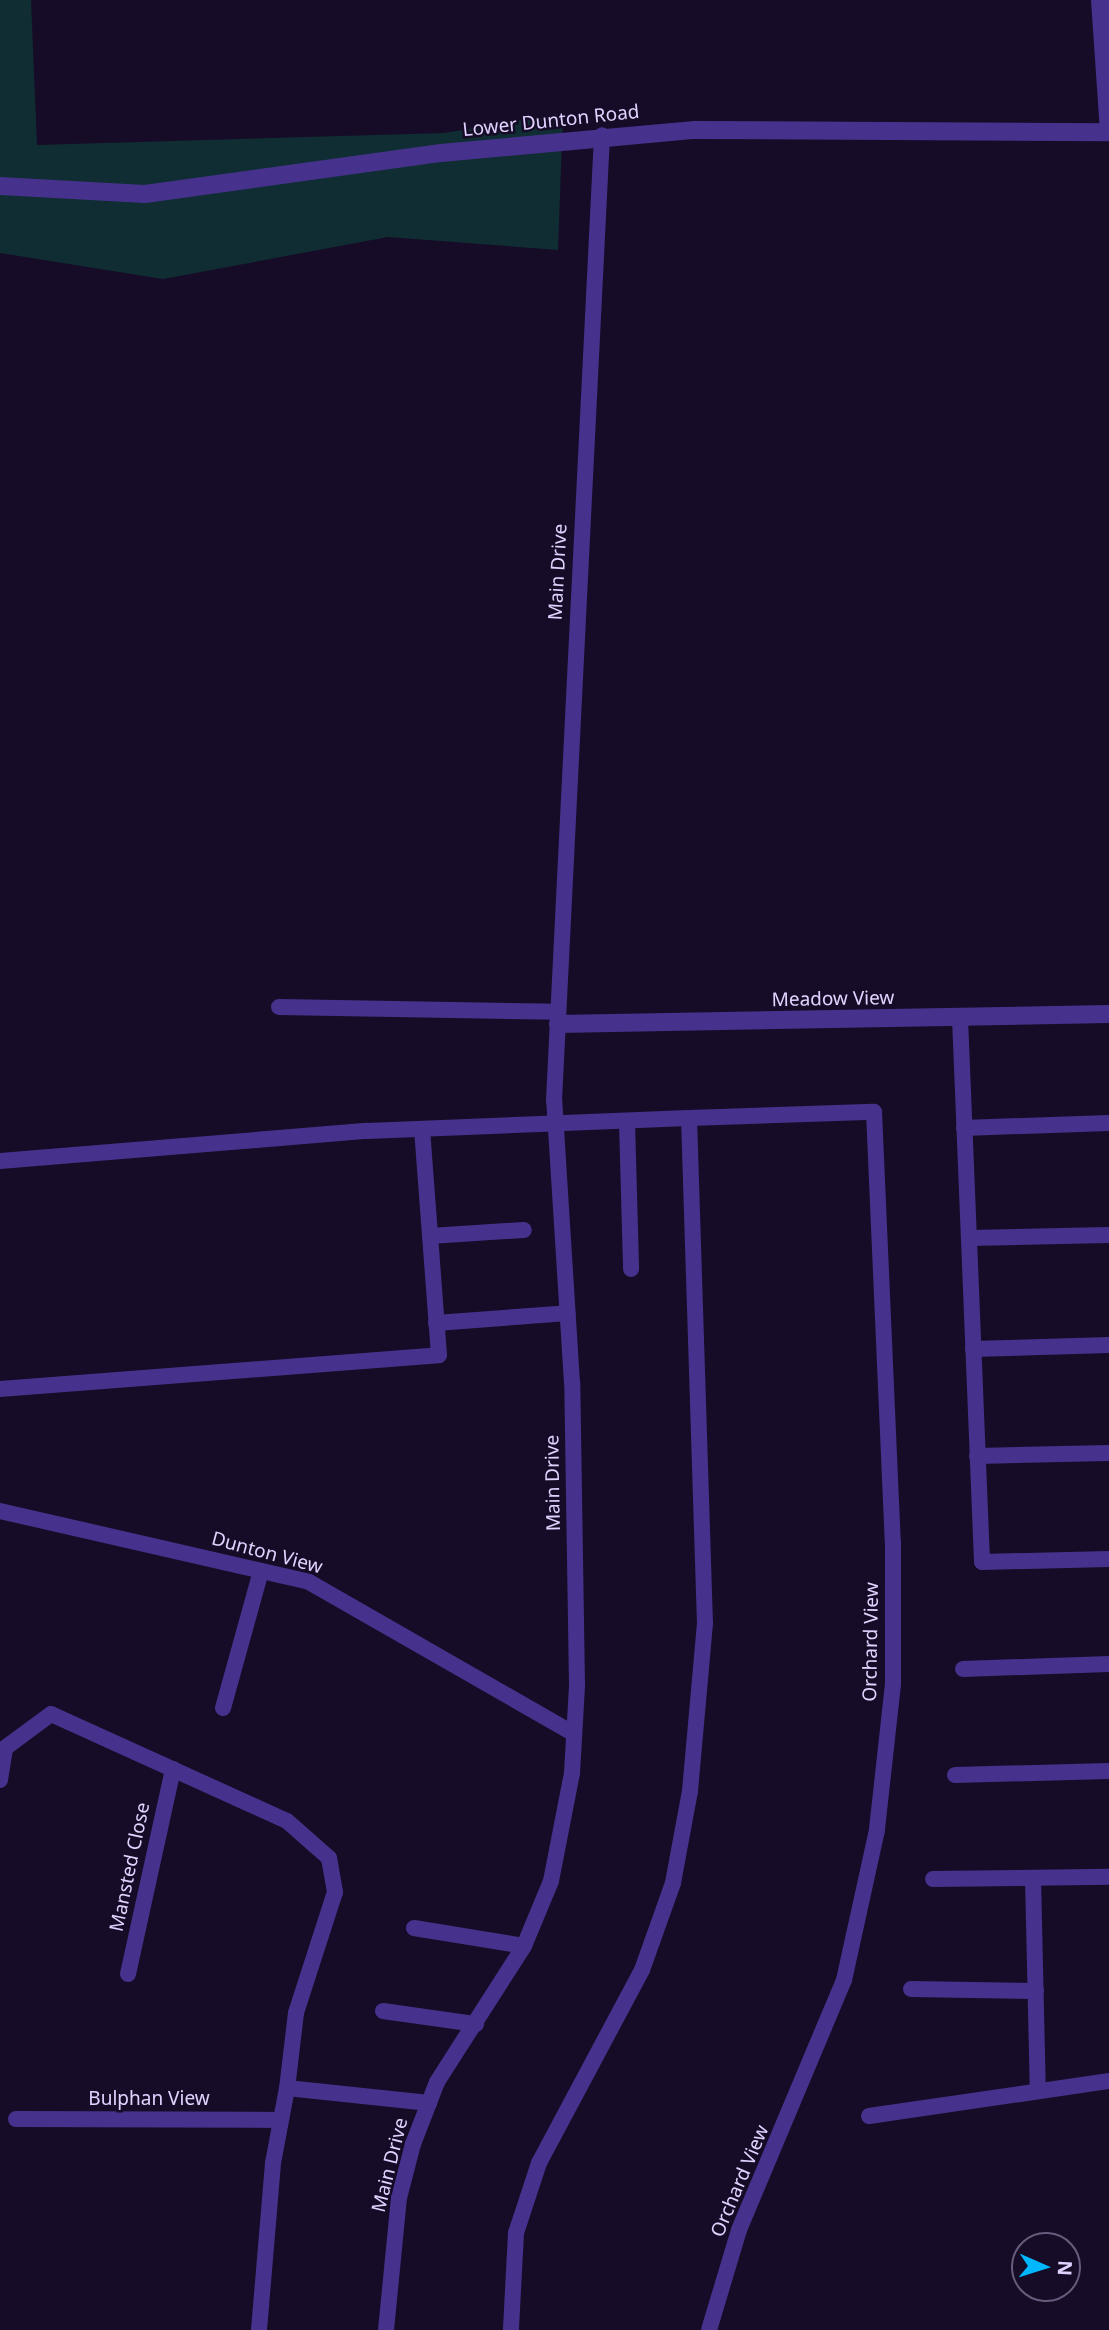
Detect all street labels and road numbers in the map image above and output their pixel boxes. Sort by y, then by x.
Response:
street label: Lower Dunton Road [462,100,640,142]
street label: Main Drive [544,523,572,621]
street label: Meadow View [771,987,895,1011]
street label: Main Drive [541,1435,565,1531]
street label: Dunton View [209,1527,325,1579]
street label: Orchard View [859,1582,883,1702]
street label: Mansted Close [105,1800,155,1934]
street label: Bulphan View [88,2088,210,2110]
street label: Main Drive [367,2115,413,2215]
street label: Orchard View [706,2122,774,2240]

